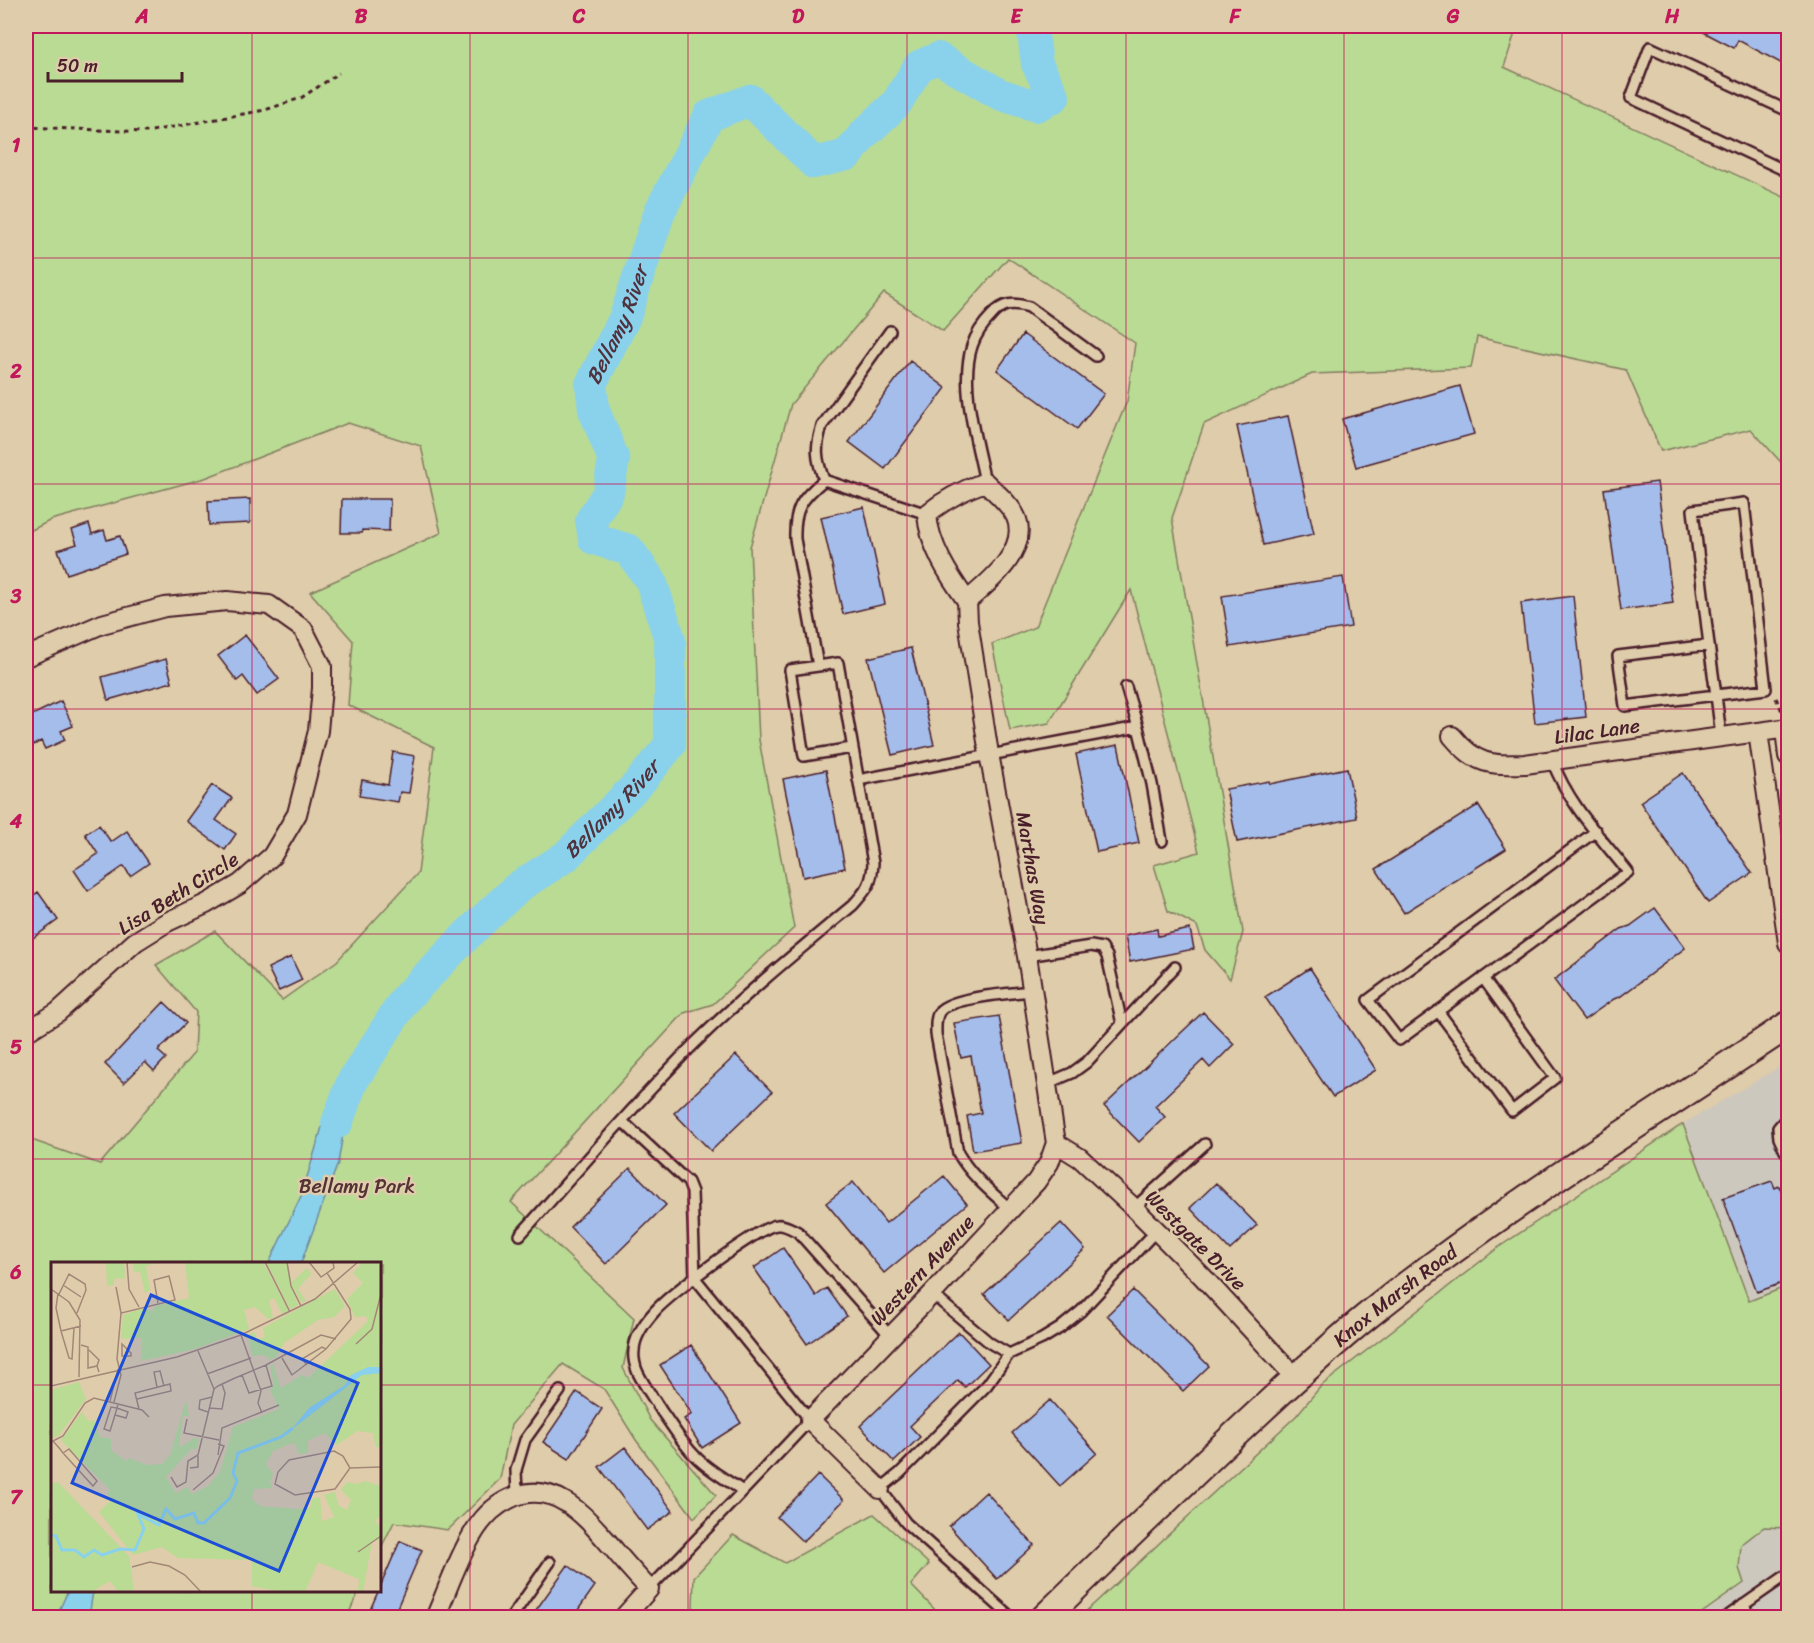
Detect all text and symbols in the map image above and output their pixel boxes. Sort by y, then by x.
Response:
text: A [134,0,149,34]
text: B [355,0,368,34]
text: C [572,0,586,34]
text: D [792,0,805,34]
text: E [1010,0,1023,34]
text: F [1229,0,1242,34]
text: G [1446,0,1460,34]
text: H [1664,0,1680,34]
scale bar [48,45,182,83]
text: 50 m [57,50,98,82]
text: 1 [12,128,21,163]
water label: Bellamy River [575,257,661,391]
text: 2 [9,354,22,389]
text: 3 [10,579,22,614]
street label: Lilac Lane [1552,708,1642,755]
water label: Bellamy River [554,748,672,868]
text: 4 [9,804,23,839]
street label: Marthas Way [1005,809,1060,928]
street label: Lisa Beth Circle [111,842,246,945]
text: 5 [10,1030,22,1065]
park label: Bellamy Park [299,1169,415,1204]
street label: Westgate Drive [1136,1181,1255,1300]
street label: Western Avenue [861,1206,984,1334]
street label: Knox Marsh Road [1325,1234,1466,1356]
text: 6 [9,1255,22,1290]
inset map [51,1262,381,1592]
text: 7 [10,1480,23,1515]

